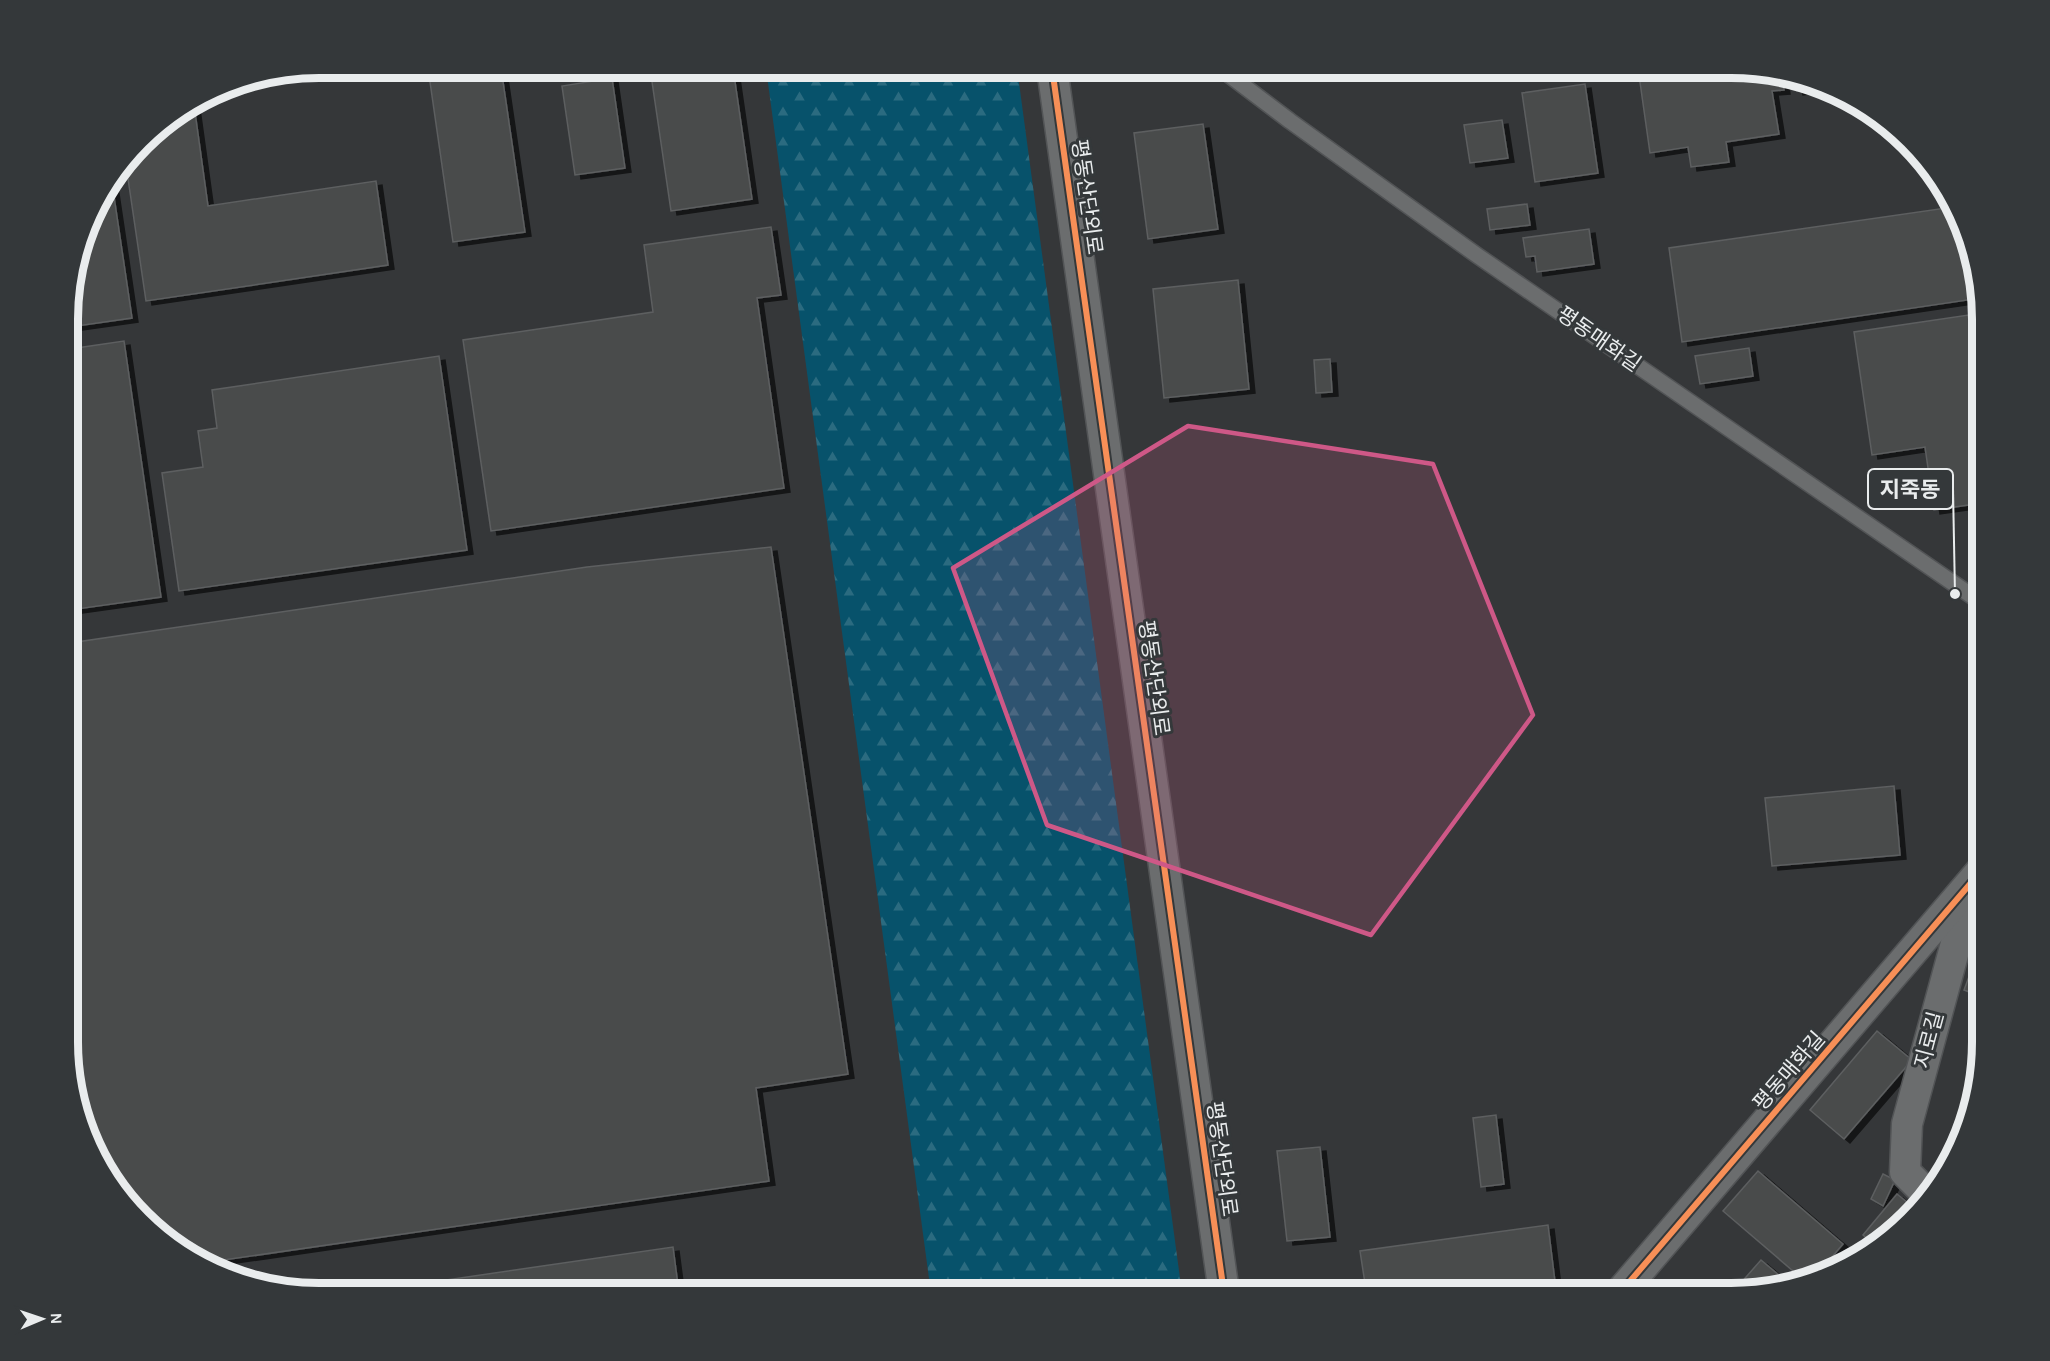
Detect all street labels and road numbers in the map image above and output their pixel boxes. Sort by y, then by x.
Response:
street label: 평동산단외로 [1067,138,1107,256]
street label: 평동매화길 [1553,301,1645,377]
street label: 평동산단외로 [1134,619,1174,737]
street label: 지로길 [1910,1009,1948,1071]
street label: 평동매화길 [1748,1027,1830,1115]
street label: 평동산단외로 [1202,1100,1242,1218]

